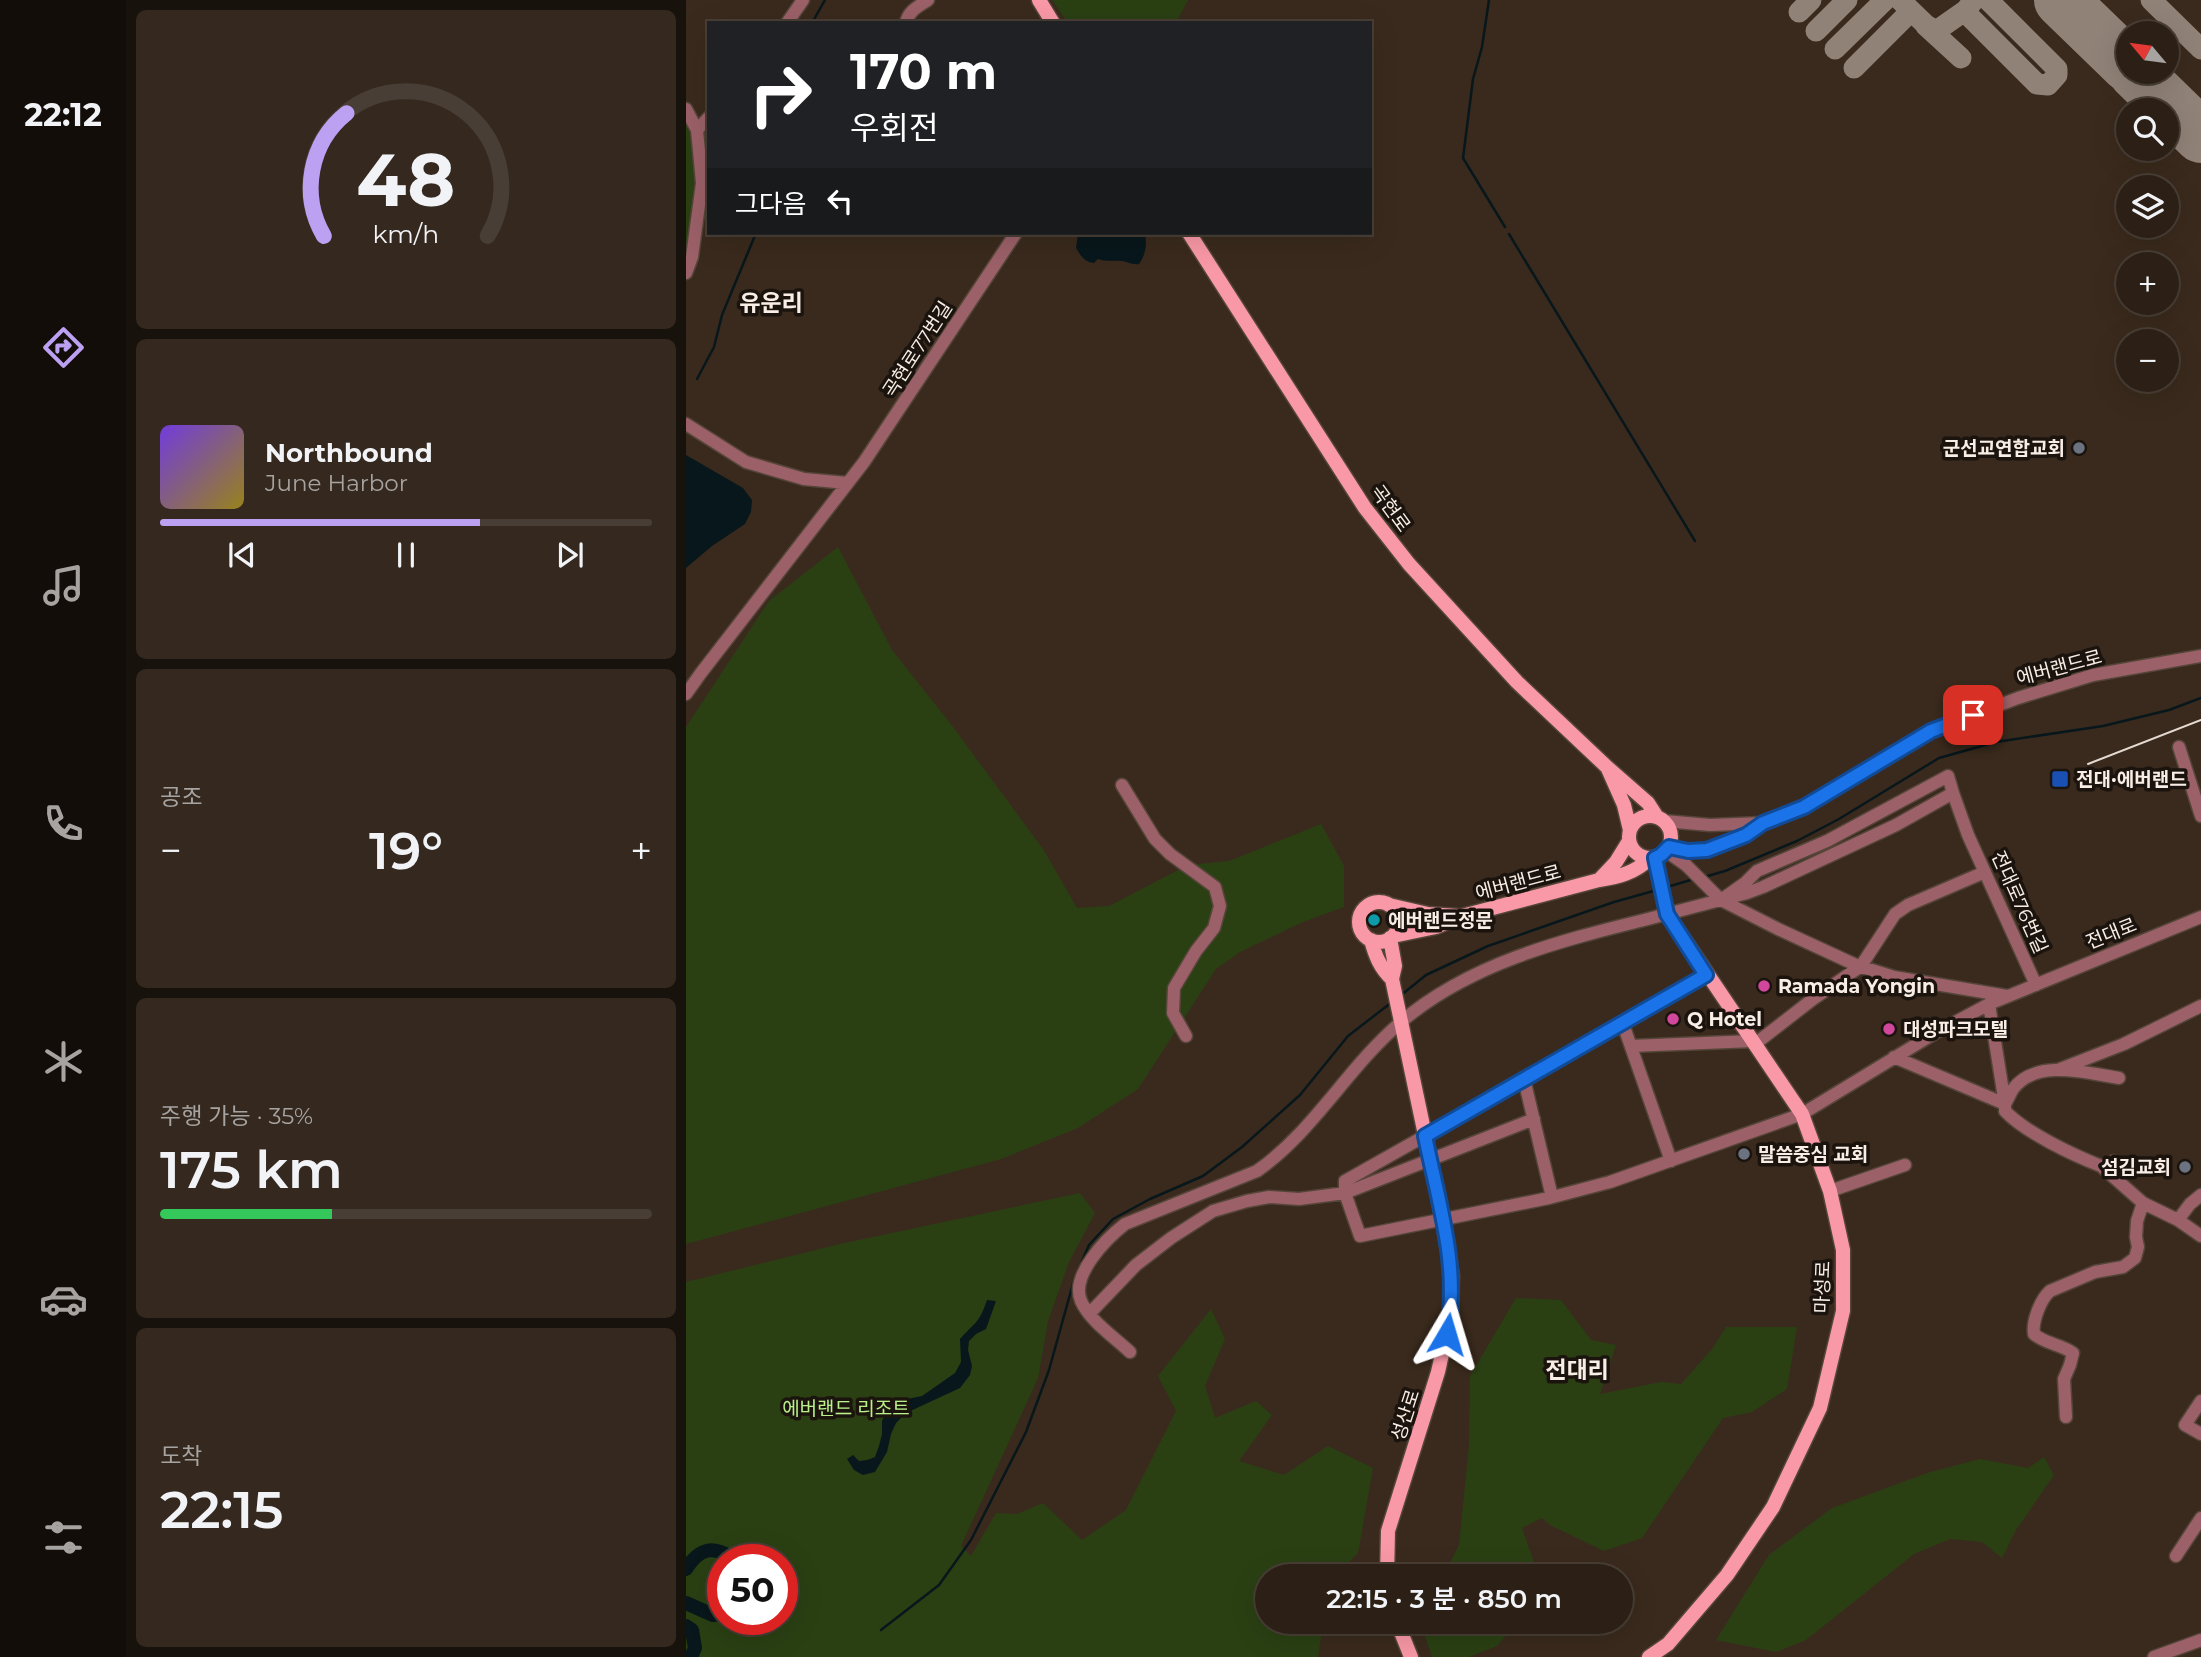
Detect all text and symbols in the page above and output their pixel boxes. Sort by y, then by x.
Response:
north arrow [2116,21,2179,84]
map controls [2116,21,2179,392]
text: 170 m [850,42,997,101]
icon: right [735,49,826,140]
text: 22:12 [24,95,102,134]
button: search [2116,98,2179,161]
text: 우회전 [850,108,938,147]
text: 48 [357,136,455,224]
button: layers [2116,175,2179,238]
icon: left [821,182,859,220]
text: 그다음 [735,188,807,220]
text: km/h [373,219,439,249]
button: + [2116,252,2179,315]
district label: 유운리 [739,289,803,317]
street label: 곡현로77번길 [878,297,957,402]
icon: directions [39,323,88,372]
button: − [2116,329,2179,392]
text: Northbound [265,437,433,469]
place label: 군선교연합교회 [1943,437,2065,460]
marker: 군선교연합교회 [2071,440,2087,456]
text: June Harbor [265,469,408,497]
street label: 곡현로 [1366,480,1415,536]
icon: previous [223,536,261,574]
icon: pause [387,536,425,574]
icon: next [551,536,589,574]
icon: music [39,561,88,610]
street label: 에버랜드로 [2014,645,2104,690]
pin [1943,685,2003,745]
icon: arrive [1954,696,1992,734]
place label: 전대·에버랜드 [2076,768,2187,791]
marker: 전대·에버랜드 [2050,769,2070,789]
text: 공조 [160,783,202,811]
icon: phone [39,799,88,848]
text: 19° [369,819,443,882]
text: − [160,827,182,874]
text: + [630,827,652,874]
street label: 전대로76번길 [1987,847,2052,957]
street label: 에버랜드로 [1473,860,1563,905]
place label: 에버랜드정문 [1388,909,1493,932]
marker: 에버랜드정문 [1366,912,1382,928]
street label: 전대로 [2083,913,2140,954]
place label: Ramada Yongin [1778,975,1935,998]
marker: Ramada Yongin [1756,978,1772,994]
place label: Q Hotel [1687,1008,1762,1031]
marker: Q Hotel [1665,1011,1681,1027]
place label: 대성파크모텔 [1903,1018,2008,1041]
marker: 대성파크모텔 [1881,1021,1897,1037]
icon: climate [39,1037,88,1086]
text: 주행 가능 · 35% [160,1102,313,1130]
text: 175 km [160,1138,343,1201]
place label: 말씀중심 교회 [1758,1143,1868,1166]
marker: 말씀중심 교회 [1736,1146,1752,1162]
place label: 섬김교회 [2101,1156,2171,1179]
marker: 섬김교회 [2177,1159,2193,1175]
street label: 마성로 [1810,1260,1835,1314]
icon: car [39,1275,88,1324]
position arrow [1410,1297,1484,1371]
district label: 전대리 [1545,1356,1609,1384]
street label: 성산로 [1386,1387,1425,1444]
park label: 에버랜드 리조트 [782,1397,910,1420]
text: 도착 [160,1442,202,1470]
text: 22:15 [160,1478,283,1541]
icon: filters [39,1513,88,1562]
speed limit sign: 50 [707,1544,798,1635]
text: 22:15 · 3 분 · 850 m [1326,1583,1562,1615]

